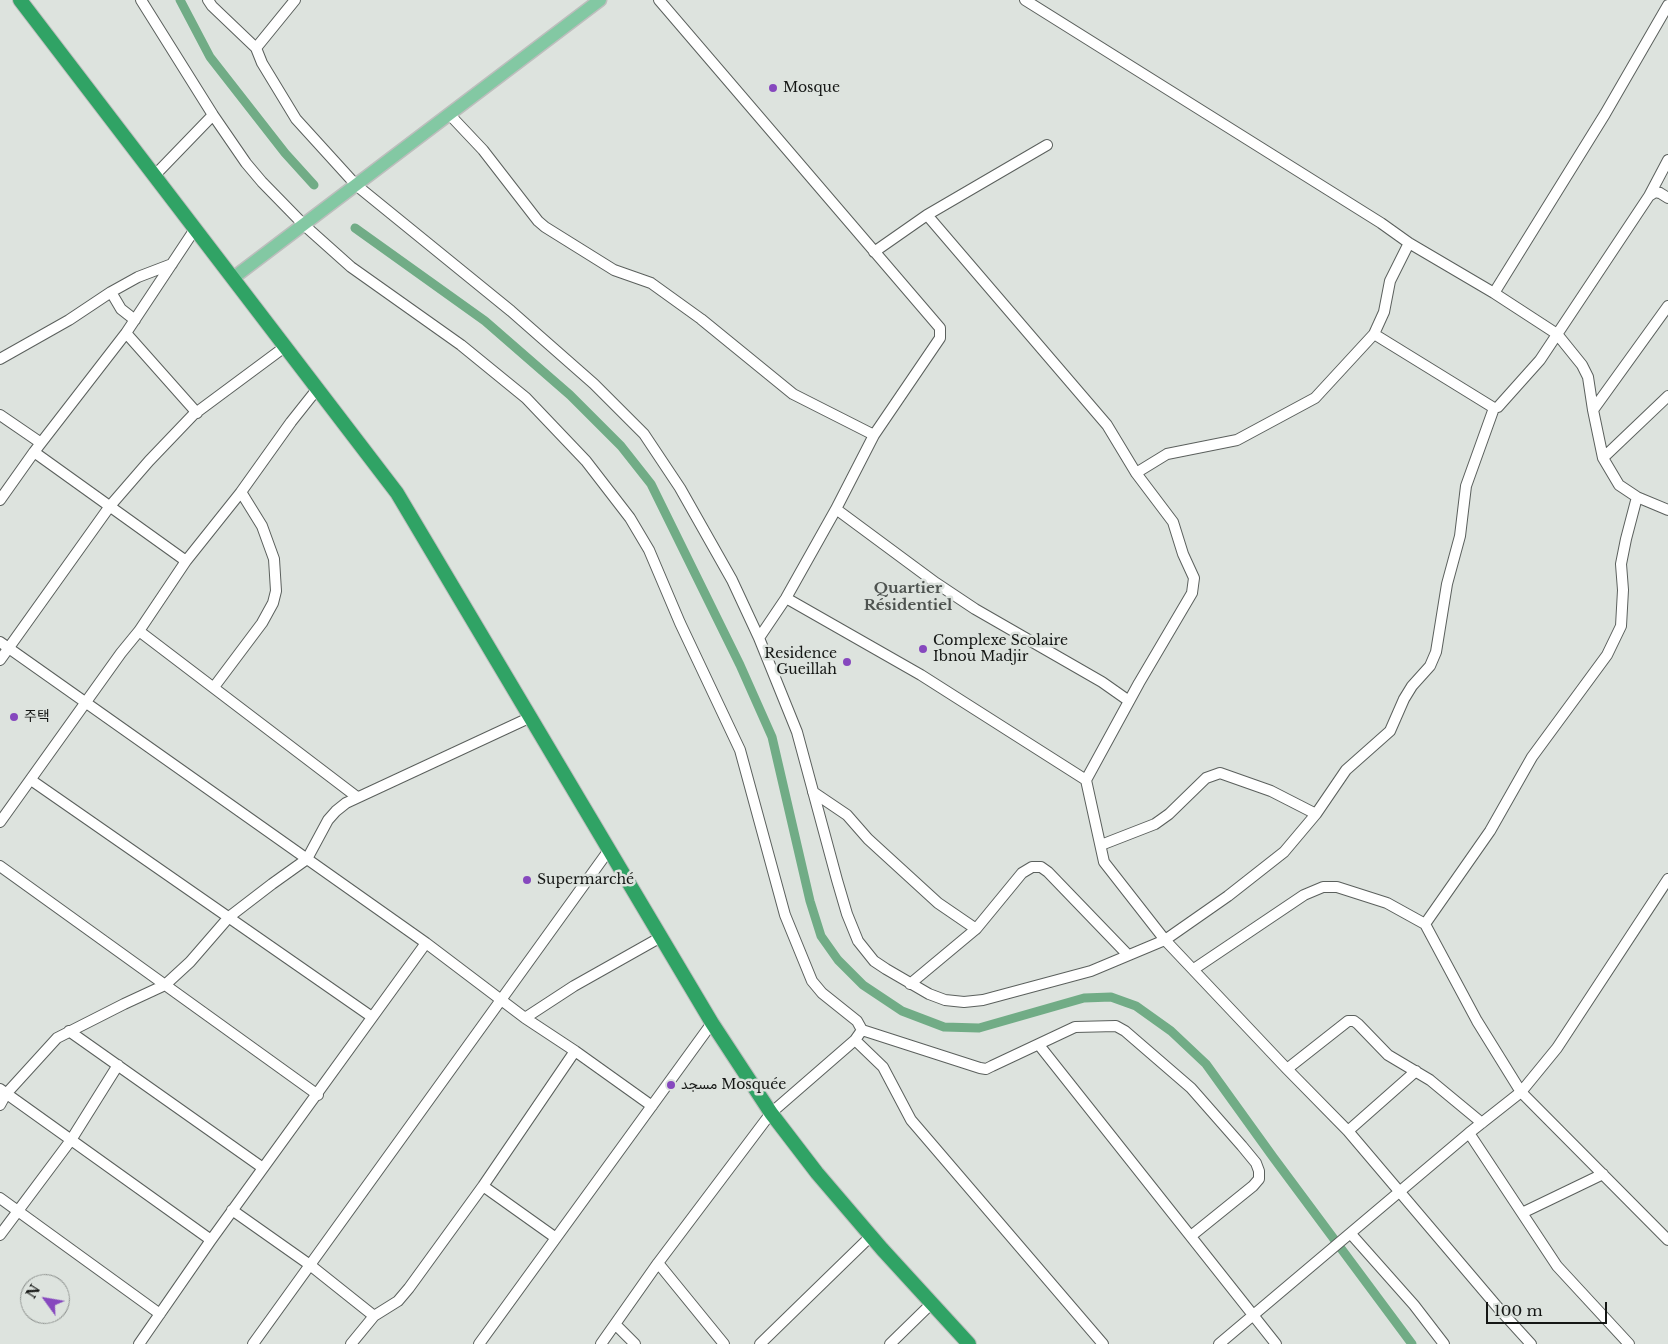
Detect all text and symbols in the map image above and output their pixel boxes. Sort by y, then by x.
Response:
place label: Mosque [783,80,840,96]
marker: Mosque [767,82,779,94]
district label: Quartier Résidentiel [864,580,952,615]
place label: Complexe Scolaire Ibnou Madjir [933,633,1068,666]
marker: Complexe Scolaire Ibnou Madjir [917,643,929,655]
place label: Residence Gueillah [764,646,837,679]
marker: Residence Gueillah [841,656,853,668]
place label: 주택 [24,709,50,725]
marker: 주택 [8,711,20,723]
place label: Supermarché [537,872,634,888]
marker: Supermarché [521,874,533,886]
place label: مسجد Mosquée [681,1077,786,1093]
marker: مسجد Mosquée [665,1079,677,1091]
north arrow [20,1274,70,1324]
text: N [22,1281,44,1302]
scale bar [1488,1292,1609,1324]
text: 100 m [1494,1301,1543,1320]

